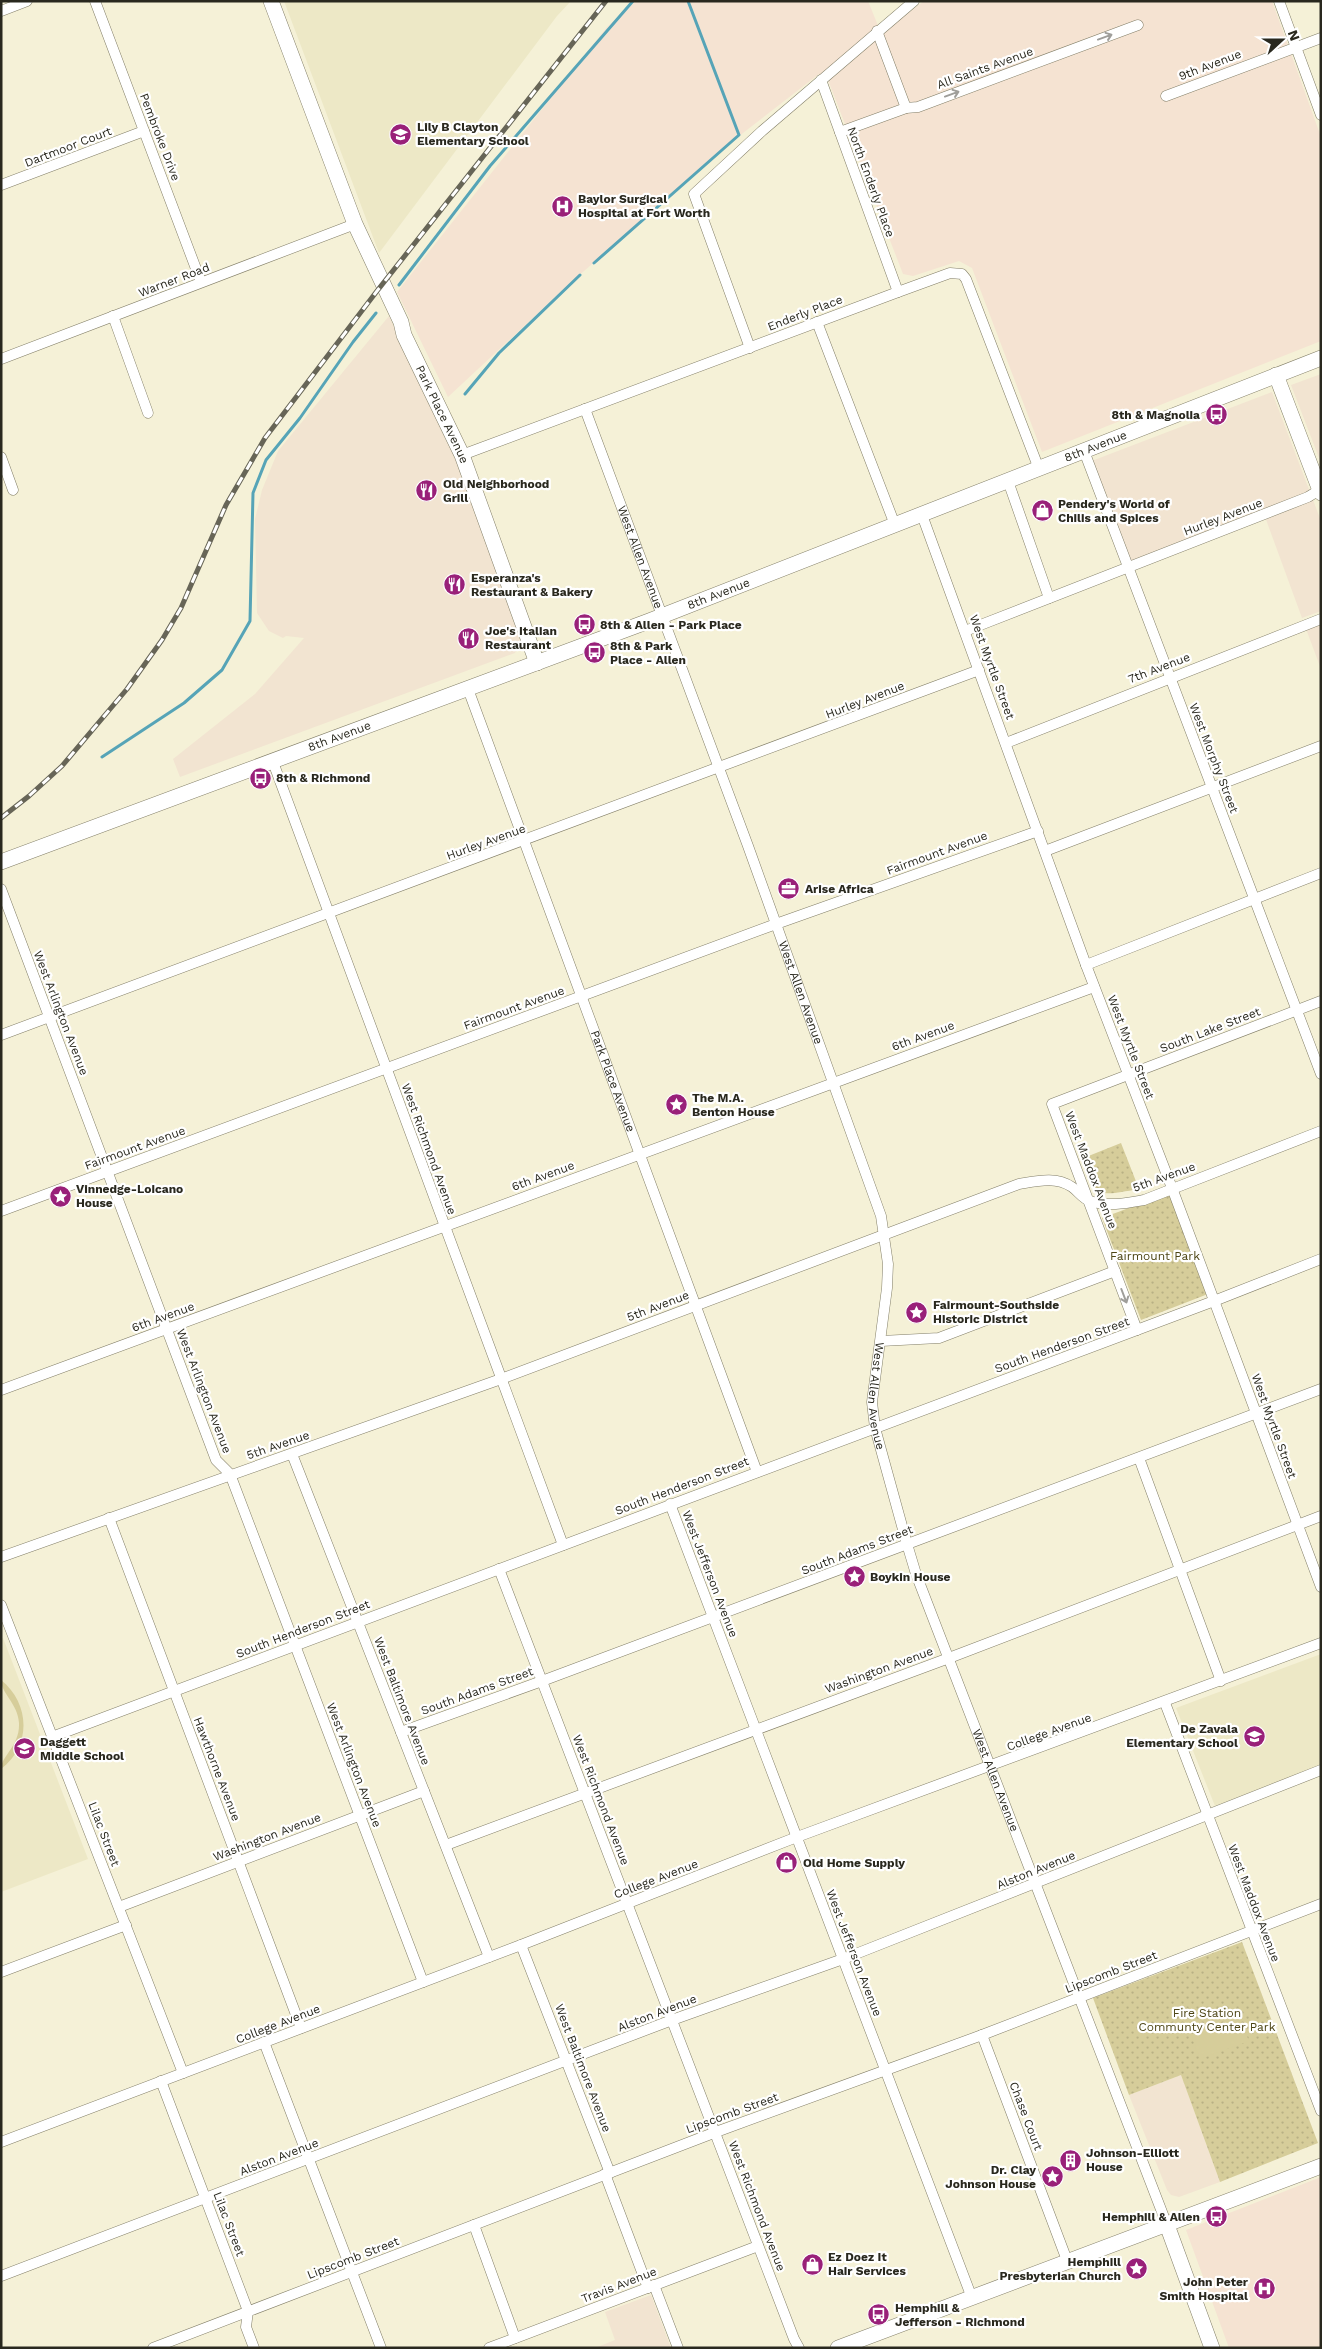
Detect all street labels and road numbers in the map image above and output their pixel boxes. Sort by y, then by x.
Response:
street label: All Saints Avenue [935,44,1035,92]
street label: 9th Avenue [1177,47,1243,83]
street label: Pembroke Drive [137,91,183,183]
street label: Dartmoor Court [23,124,113,170]
street label: North Enderly Place [845,125,897,239]
street label: Warner Road [136,260,212,300]
street label: Enderly Place [766,292,845,334]
street label: Park Place Avenue [413,363,471,465]
street label: 8th Avenue [1062,428,1129,465]
street label: Hurley Avenue [1182,496,1264,538]
street label: West Allen Avenue [615,504,666,611]
street label: 8th Avenue [685,575,752,612]
street label: West Myrtle Street [967,613,1017,721]
street label: 7th Avenue [1126,650,1192,686]
street label: Hurley Avenue [824,679,906,721]
street label: West Morphy Street [1187,701,1241,815]
street label: 8th Avenue [306,718,373,754]
street label: Hurley Avenue [444,821,528,863]
street label: Fairmount Avenue [885,828,989,878]
street label: West Allen Avenue [776,939,826,1046]
street label: West Arlington Avenue [31,949,91,1077]
street label: Fairmount Avenue [462,983,566,1033]
street label: West Myrtle Street [1105,993,1157,1101]
street label: South Lake Street [1158,1004,1262,1056]
street label: 6th Avenue [890,1018,956,1054]
street label: Park Place Avenue [588,1028,638,1134]
street label: West Richmond Avenue [399,1082,459,1216]
street label: West Maddox Avenue [1062,1109,1120,1231]
street label: Fairmount Avenue [83,1123,187,1173]
street label: 6th Avenue [510,1158,576,1194]
street label: 5th Avenue [1131,1159,1197,1195]
street label: 5th Avenue [625,1288,691,1324]
street label: 6th Avenue [130,1299,196,1335]
street label: South Henderson Street [993,1314,1131,1376]
street label: West Arlington Avenue [174,1327,234,1455]
street label: West Allen Avenue [865,1341,888,1451]
street label: West Myrtle Street [1249,1372,1299,1480]
street label: 5th Avenue [245,1428,311,1462]
street label: South Henderson Street [613,1454,751,1518]
street label: West Jefferson Avenue [679,1509,741,1639]
street label: South Adams Street [799,1522,915,1578]
street label: South Henderson Street [234,1597,372,1661]
street label: West Baltimore Avenue [371,1635,433,1767]
street label: Washington Avenue [823,1644,935,1696]
street label: South Adams Street [419,1664,535,1718]
street label: West Arlington Avenue [324,1701,384,1829]
street label: College Avenue [1005,1710,1093,1754]
street label: Hawthorne Avenue [191,1715,243,1823]
street label: West Allen Avenue [969,1727,1022,1834]
street label: West Richmond Avenue [570,1733,632,1867]
street label: Lilac Street [85,1800,123,1868]
street label: Washington Avenue [211,1810,323,1864]
street label: West Maddox Avenue [1225,1842,1283,1964]
street label: Alston Avenue [995,1848,1077,1892]
street label: College Avenue [612,1856,700,1901]
street label: West Jefferson Avenue [823,1888,885,2018]
street label: Lipscomb Street [1063,1948,1159,1996]
street label: Alston Avenue [615,1991,699,2035]
street label: College Avenue [234,2001,322,2046]
street label: West Baltimore Avenue [552,2002,614,2134]
street label: Chase Court [1007,2080,1045,2152]
street label: Lipscomb Street [684,2090,780,2136]
street label: Alston Avenue [237,2135,321,2179]
street label: West Richmond Avenue [726,2139,788,2273]
street label: Lilac Street [210,2190,248,2258]
street label: Lipscomb Street [305,2234,401,2282]
street label: Travis Avenue [579,2264,659,2306]

